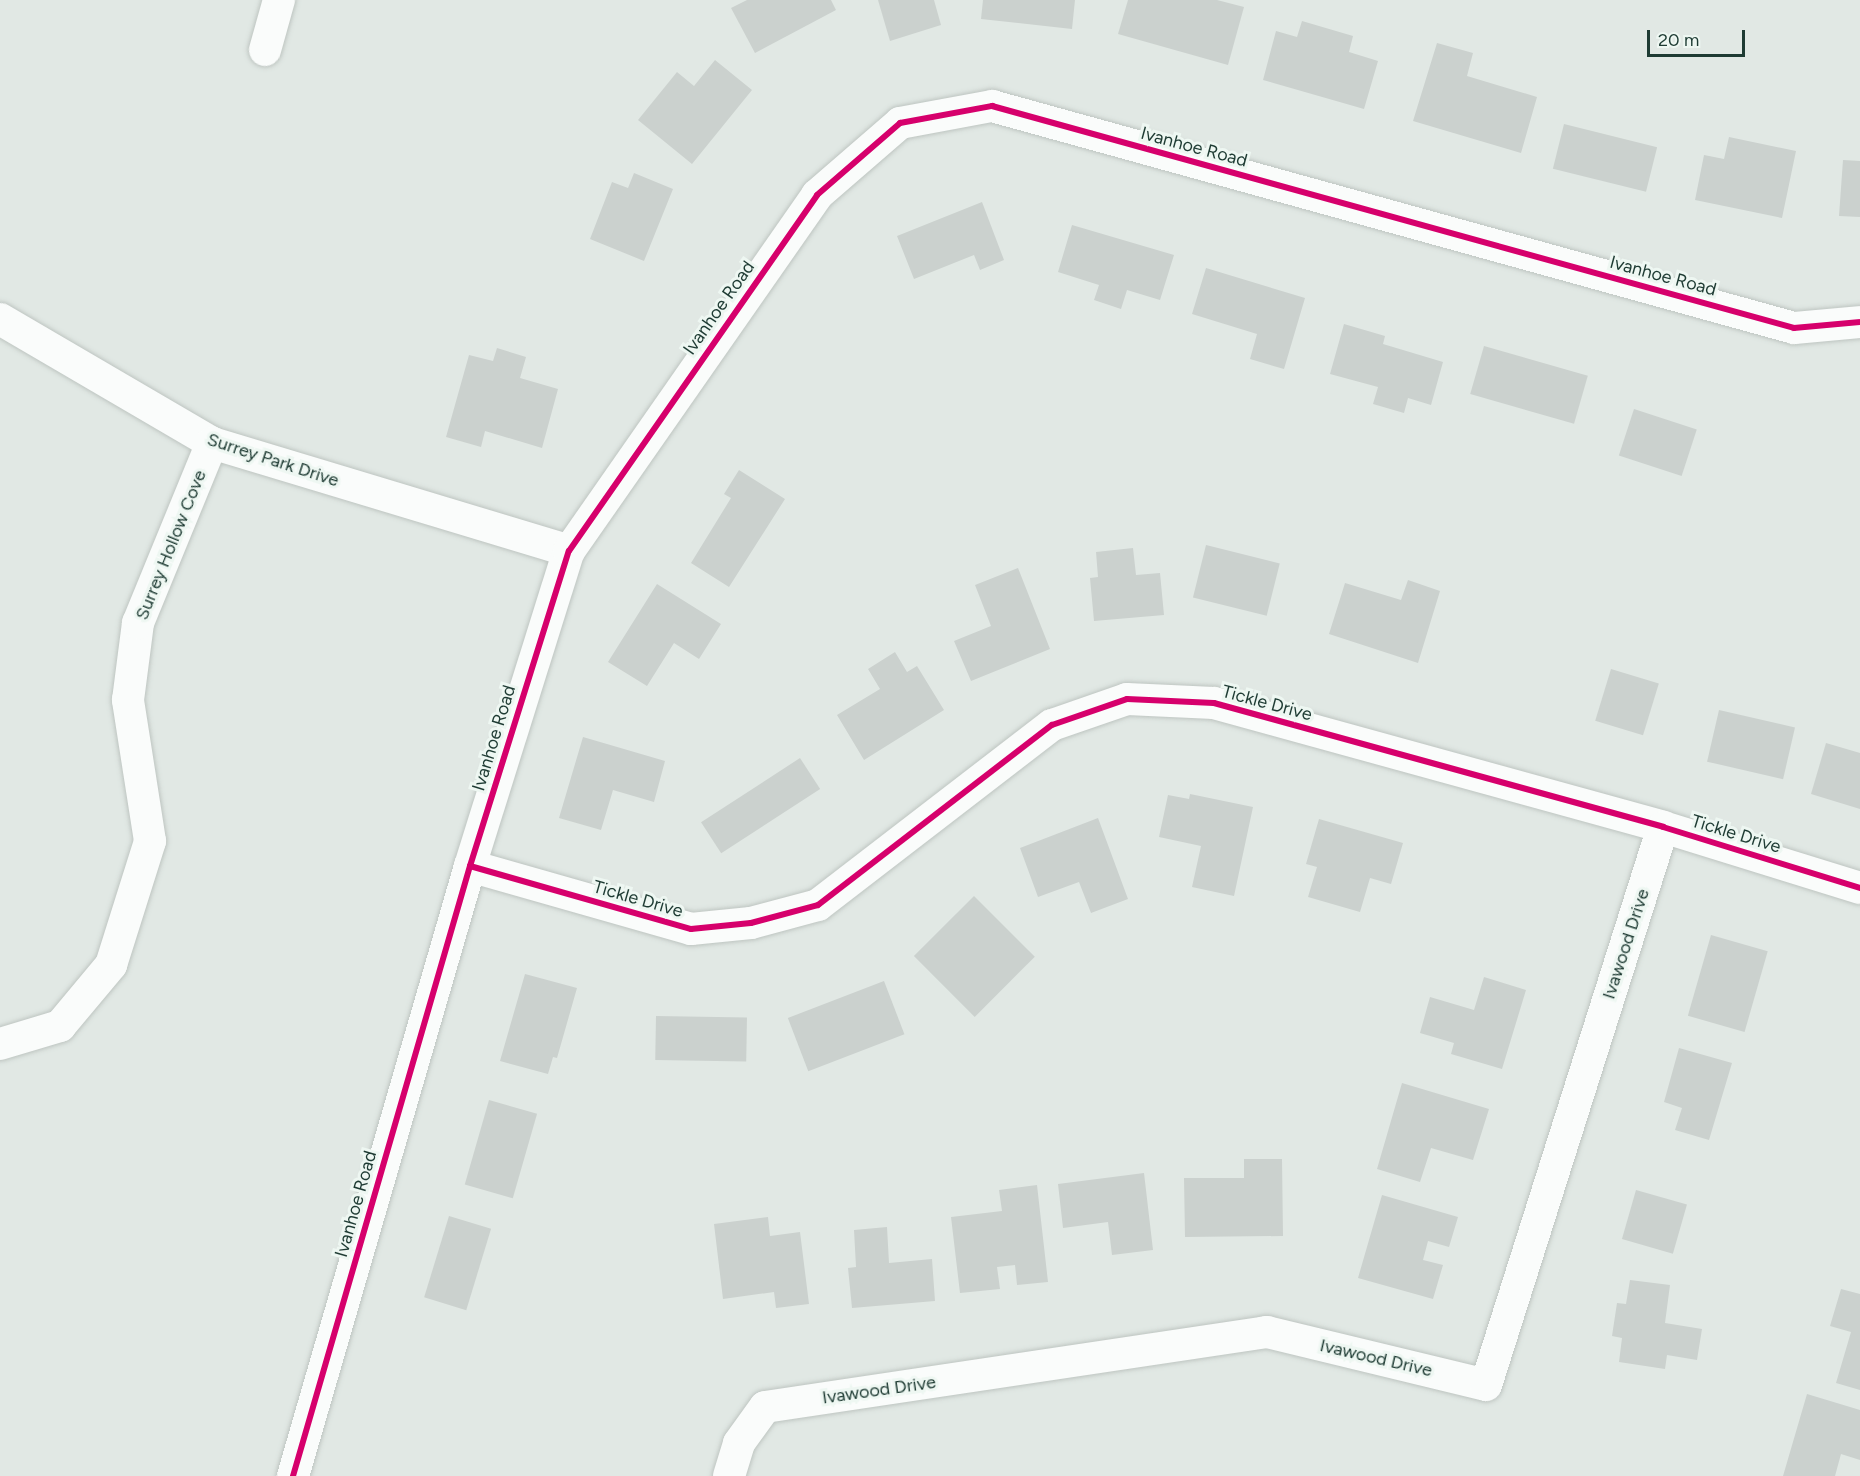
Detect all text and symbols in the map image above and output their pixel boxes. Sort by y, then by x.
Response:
scale bar [1650,18,1748,56]
text: 20 m [1658,29,1699,51]
street label: Ivanhoe Road [1138,122,1250,172]
street label: Ivanhoe Road [1607,251,1719,301]
street label: Ivanhoe Road [679,257,759,359]
street label: Surrey Park Drive [204,429,342,491]
street label: Surrey Hollow Cove [131,467,211,623]
street label: Tickle Drive [1220,681,1314,725]
street label: Ivanhoe Road [468,683,520,793]
street label: Tickle Drive [1689,810,1783,858]
street label: Tickle Drive [591,876,685,922]
street label: Ivawood Drive [1598,886,1654,1002]
street label: Ivanhoe Road [331,1148,381,1260]
street label: Ivawood Drive [1318,1335,1434,1381]
street label: Ivawood Drive [821,1371,937,1409]

